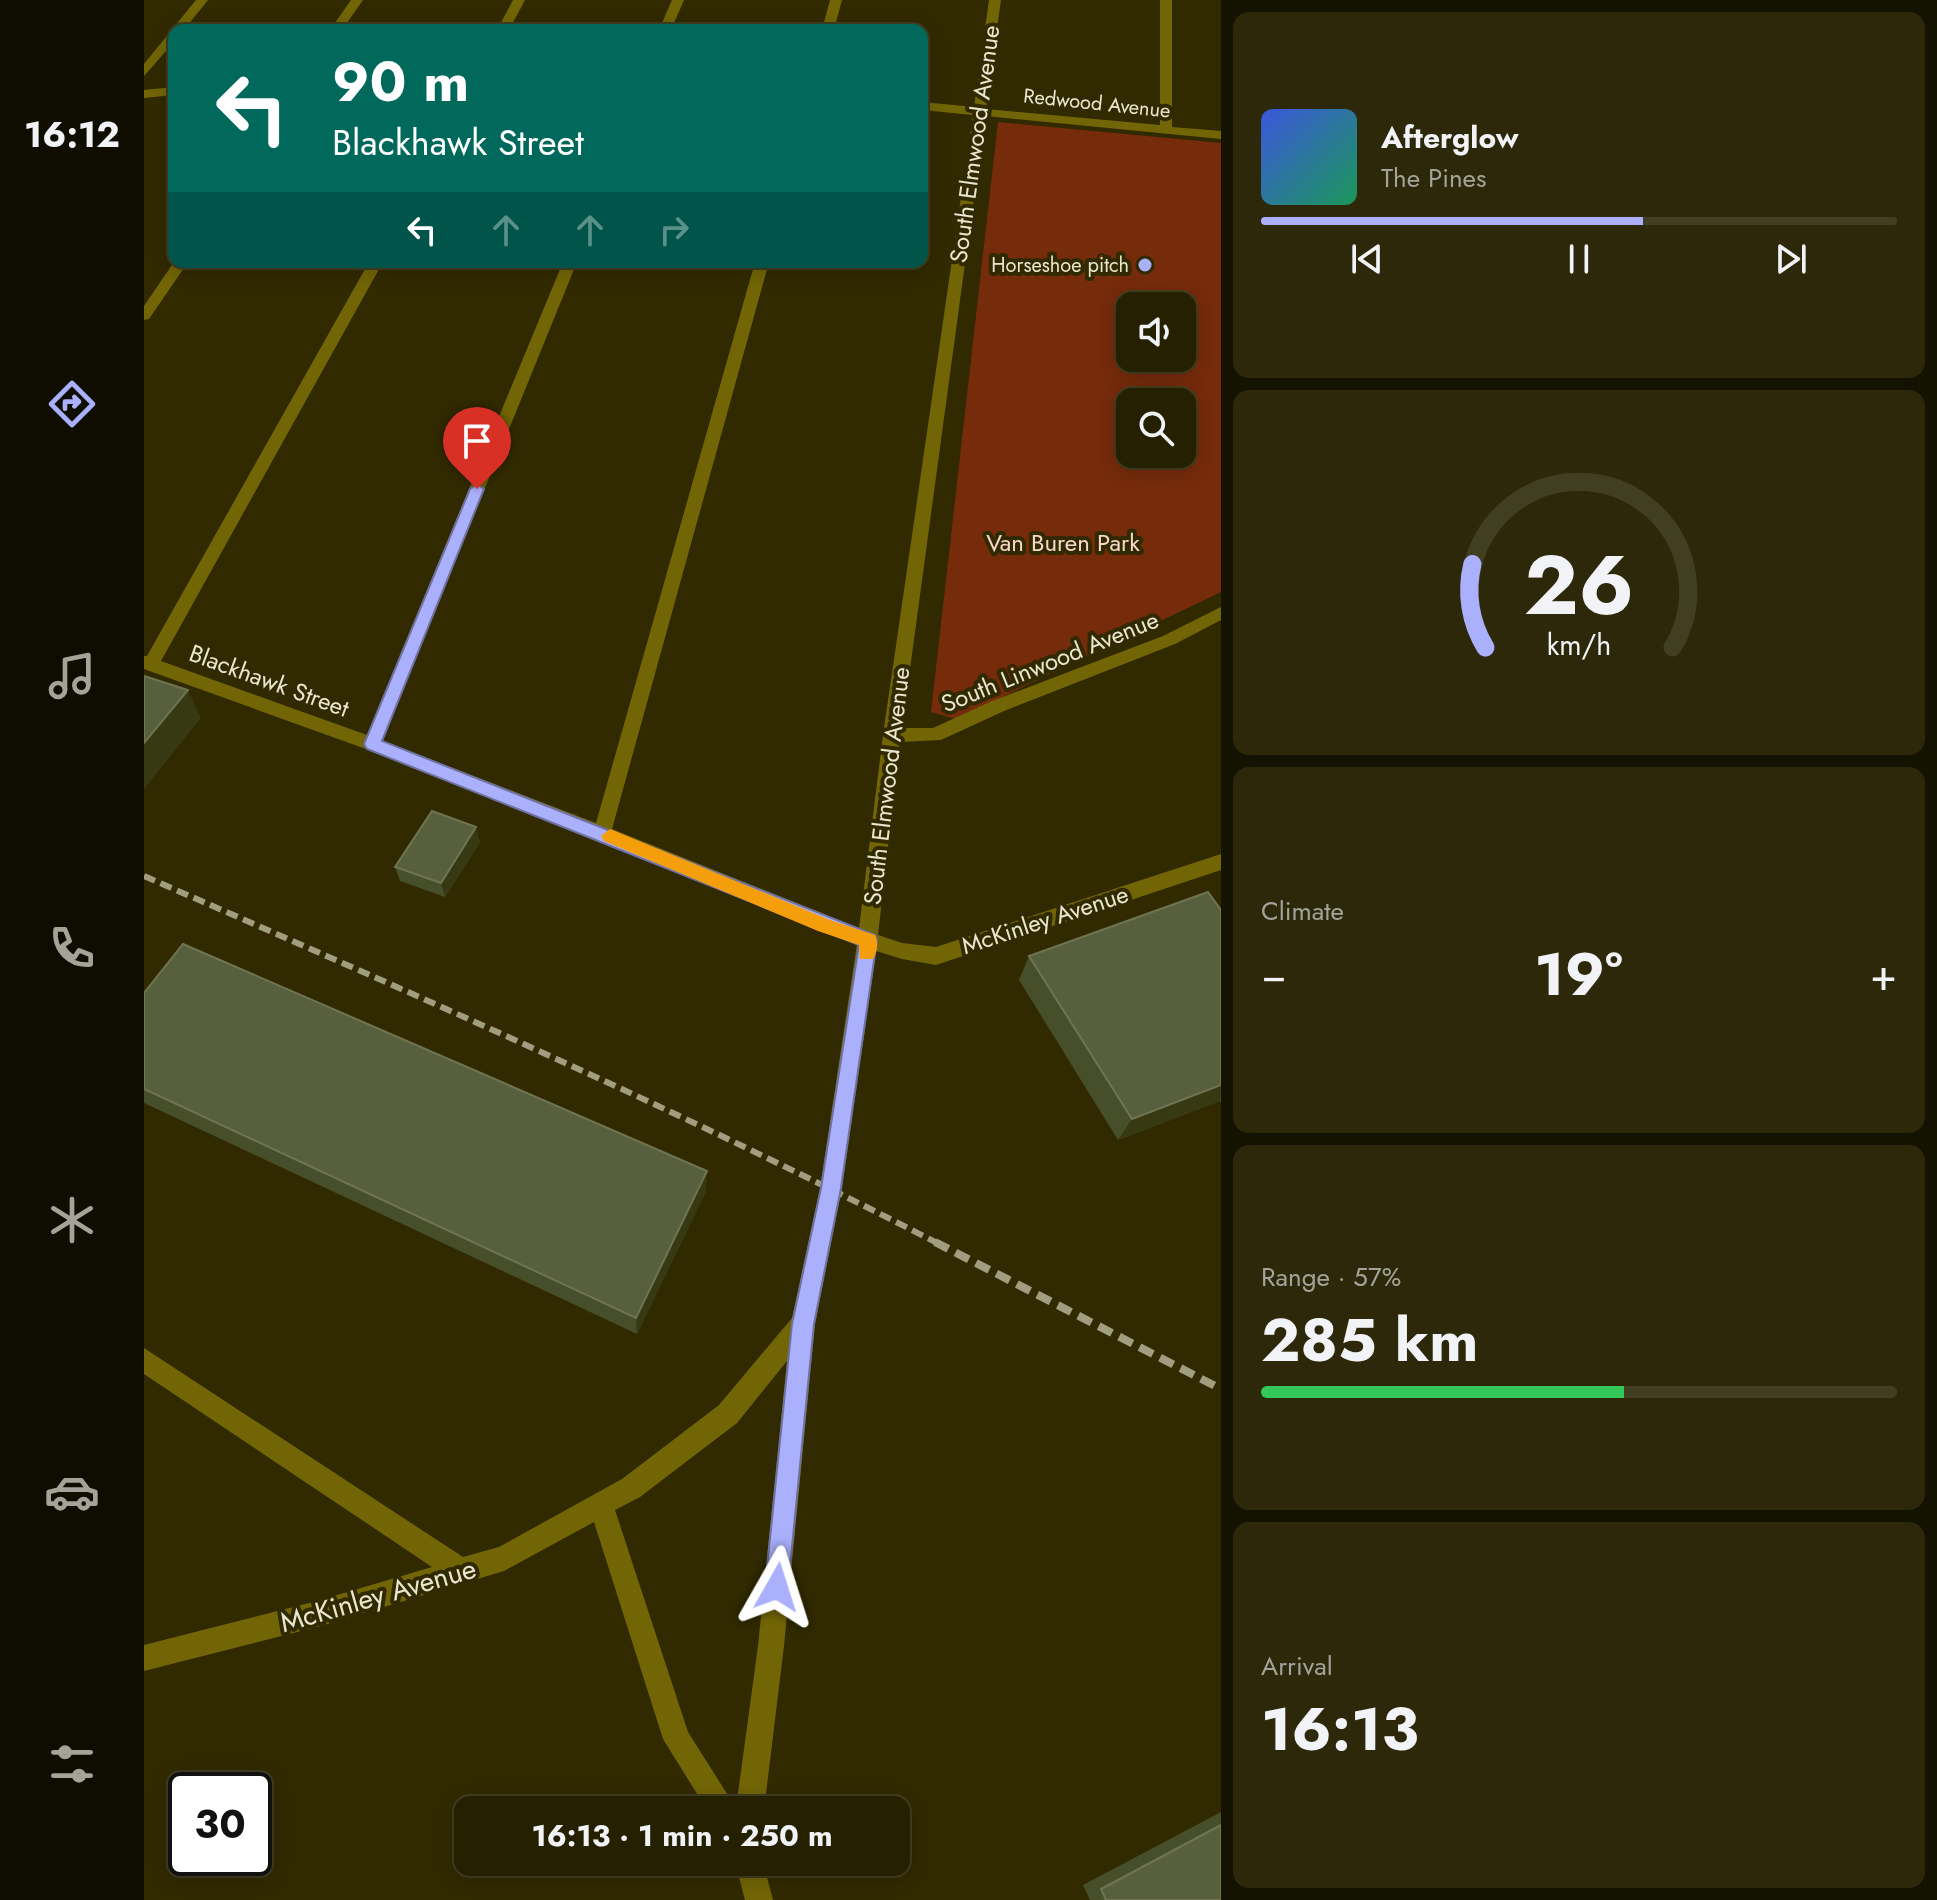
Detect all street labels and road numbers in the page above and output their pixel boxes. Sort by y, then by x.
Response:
street label: South Elmwood Avenue [941,23,1009,265]
street label: Redwood Avenue [1022,81,1172,126]
street label: South Linwood Avenue [936,602,1164,721]
street label: Blackhawk Street [184,635,354,726]
street label: South Elmwood Avenue [855,665,918,907]
street label: McKinley Avenue [957,876,1133,963]
street label: McKinley Avenue [275,1548,481,1643]

